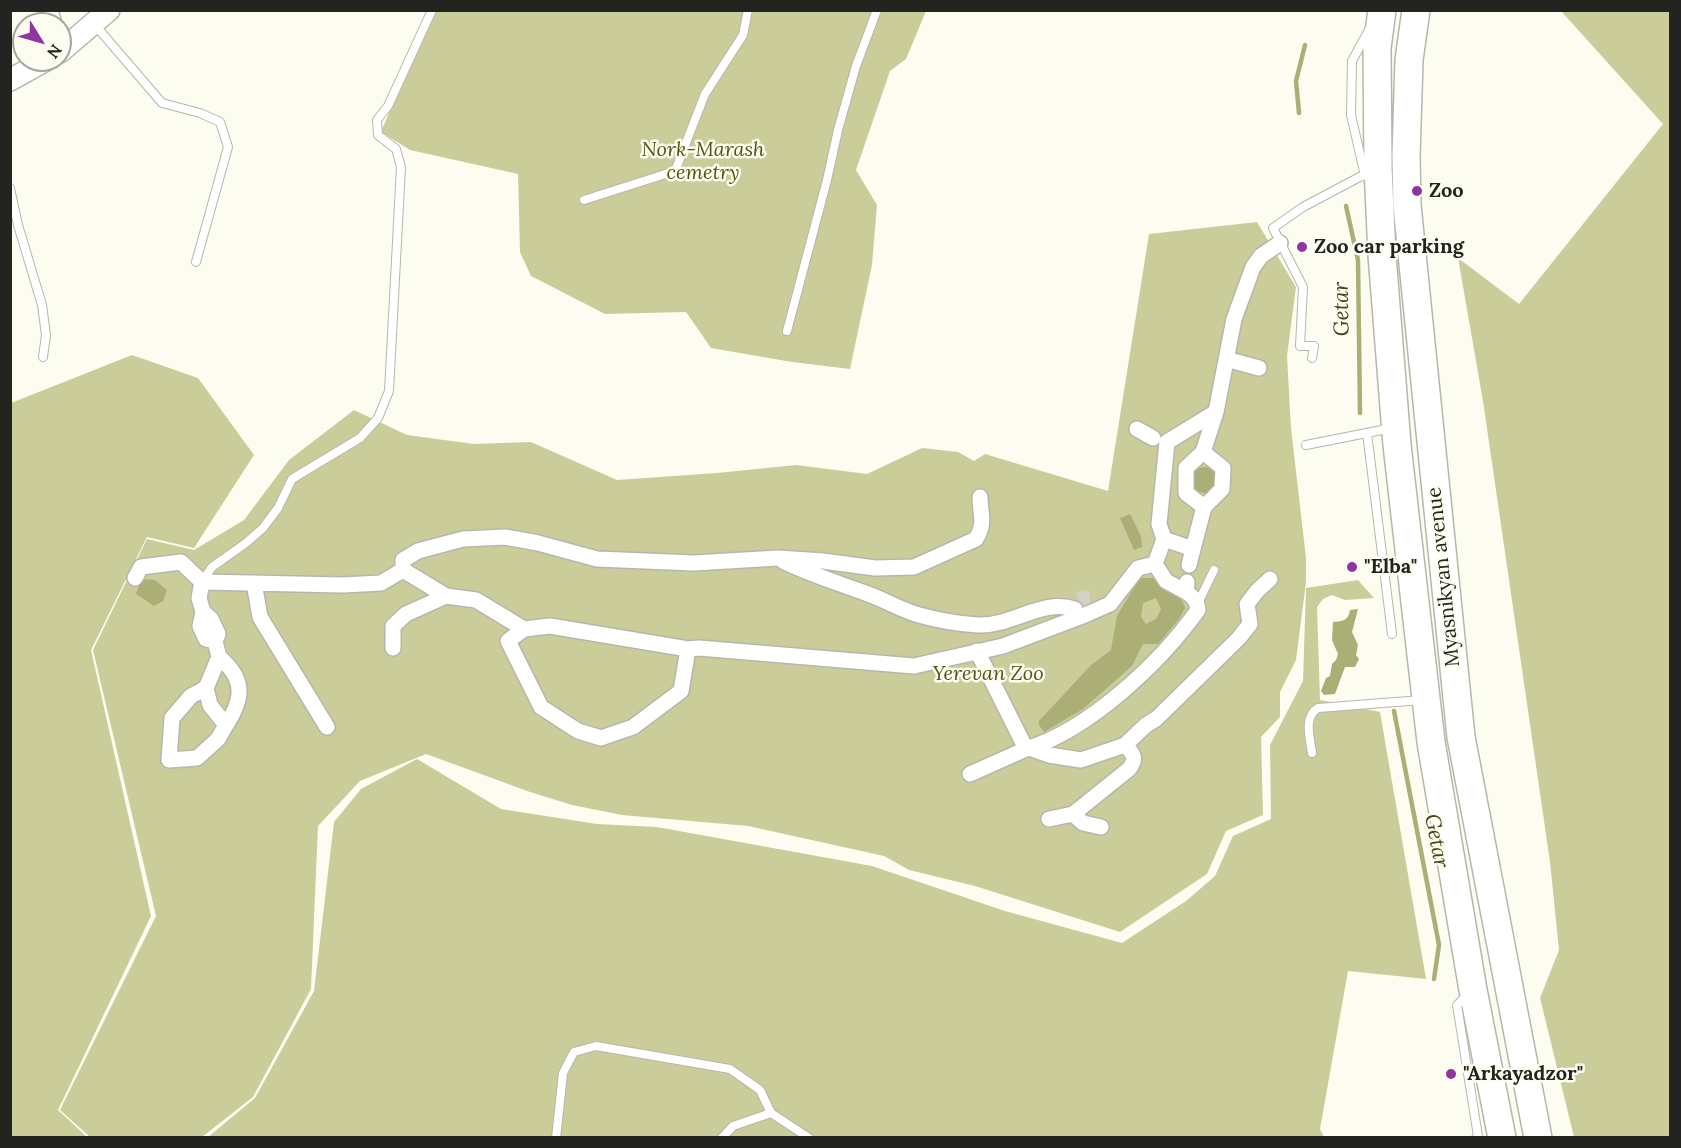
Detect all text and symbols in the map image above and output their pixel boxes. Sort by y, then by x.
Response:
north arrow [12,12,72,72]
text: N [43,41,66,63]
park label: Nork-Marash cemetry [642,138,764,185]
place label: Zoo [1429,179,1464,203]
marker: Zoo [1410,184,1424,198]
place label: Zoo car parking [1314,235,1464,259]
marker: Zoo car parking [1295,240,1309,254]
water label: Getar [1329,282,1355,336]
street label: Myasnikyan avenue [1423,486,1465,668]
place label: "Elba" [1364,555,1417,579]
marker: "Elba" [1345,560,1359,574]
park label: Yerevan Zoo [932,662,1044,686]
water label: Getar [1418,812,1454,870]
place label: "Arkayadzor" [1463,1062,1583,1086]
marker: "Arkayadzor" [1444,1067,1458,1081]

